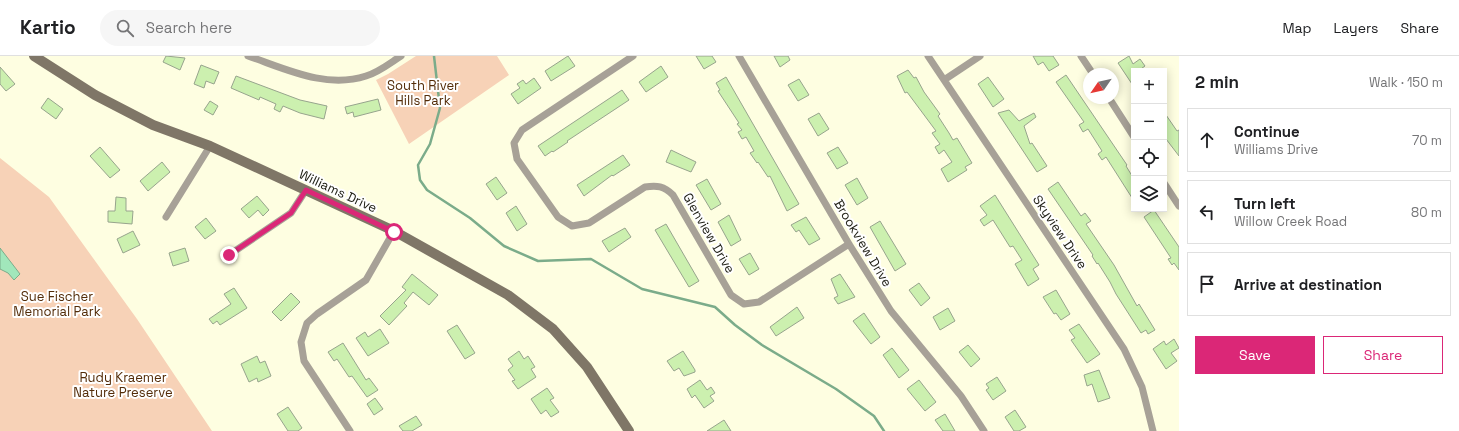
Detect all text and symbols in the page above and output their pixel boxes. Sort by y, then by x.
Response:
search box [100,10,380,46]
text: Kartio [20,15,76,40]
icon: search [114,17,136,39]
text: Search here [146,18,232,37]
text: Map [1282,19,1312,37]
text: Layers [1334,19,1378,37]
text: Share [1400,19,1439,37]
north arrow [1083,68,1119,104]
map controls [1131,68,1167,212]
button: + [1131,68,1167,104]
text: 2 min [1195,71,1239,93]
text: Walk · 150 m [1369,74,1443,91]
park label: South River Hills Park [387,77,459,109]
button: − [1131,104,1167,140]
text: Continue [1234,122,1300,141]
icon: ahead [1196,129,1218,151]
text: 70 m [1412,132,1442,149]
button: locate [1131,140,1167,176]
text: Williams Drive [1234,141,1318,158]
street label: Williams Drive [296,166,380,216]
button: layers [1131,176,1167,212]
street label: Glenview Drive [679,190,739,276]
street label: Skyview Drive [1029,192,1091,272]
text: Turn left [1234,194,1296,213]
street label: Brookview Drive [830,196,896,290]
icon: left [1196,201,1218,223]
text: 80 m [1411,204,1442,221]
text: Willow Creek Road [1234,213,1347,230]
route start [385,223,403,241]
route end [220,246,238,264]
icon: arrive [1196,273,1218,295]
text: Arrive at destination [1234,275,1382,294]
park label: Sue Fischer Memorial Park [13,288,101,320]
button: Save [1195,336,1315,374]
button: Share [1323,336,1443,374]
park label: Rudy Kraemer Nature Preserve [73,369,173,401]

